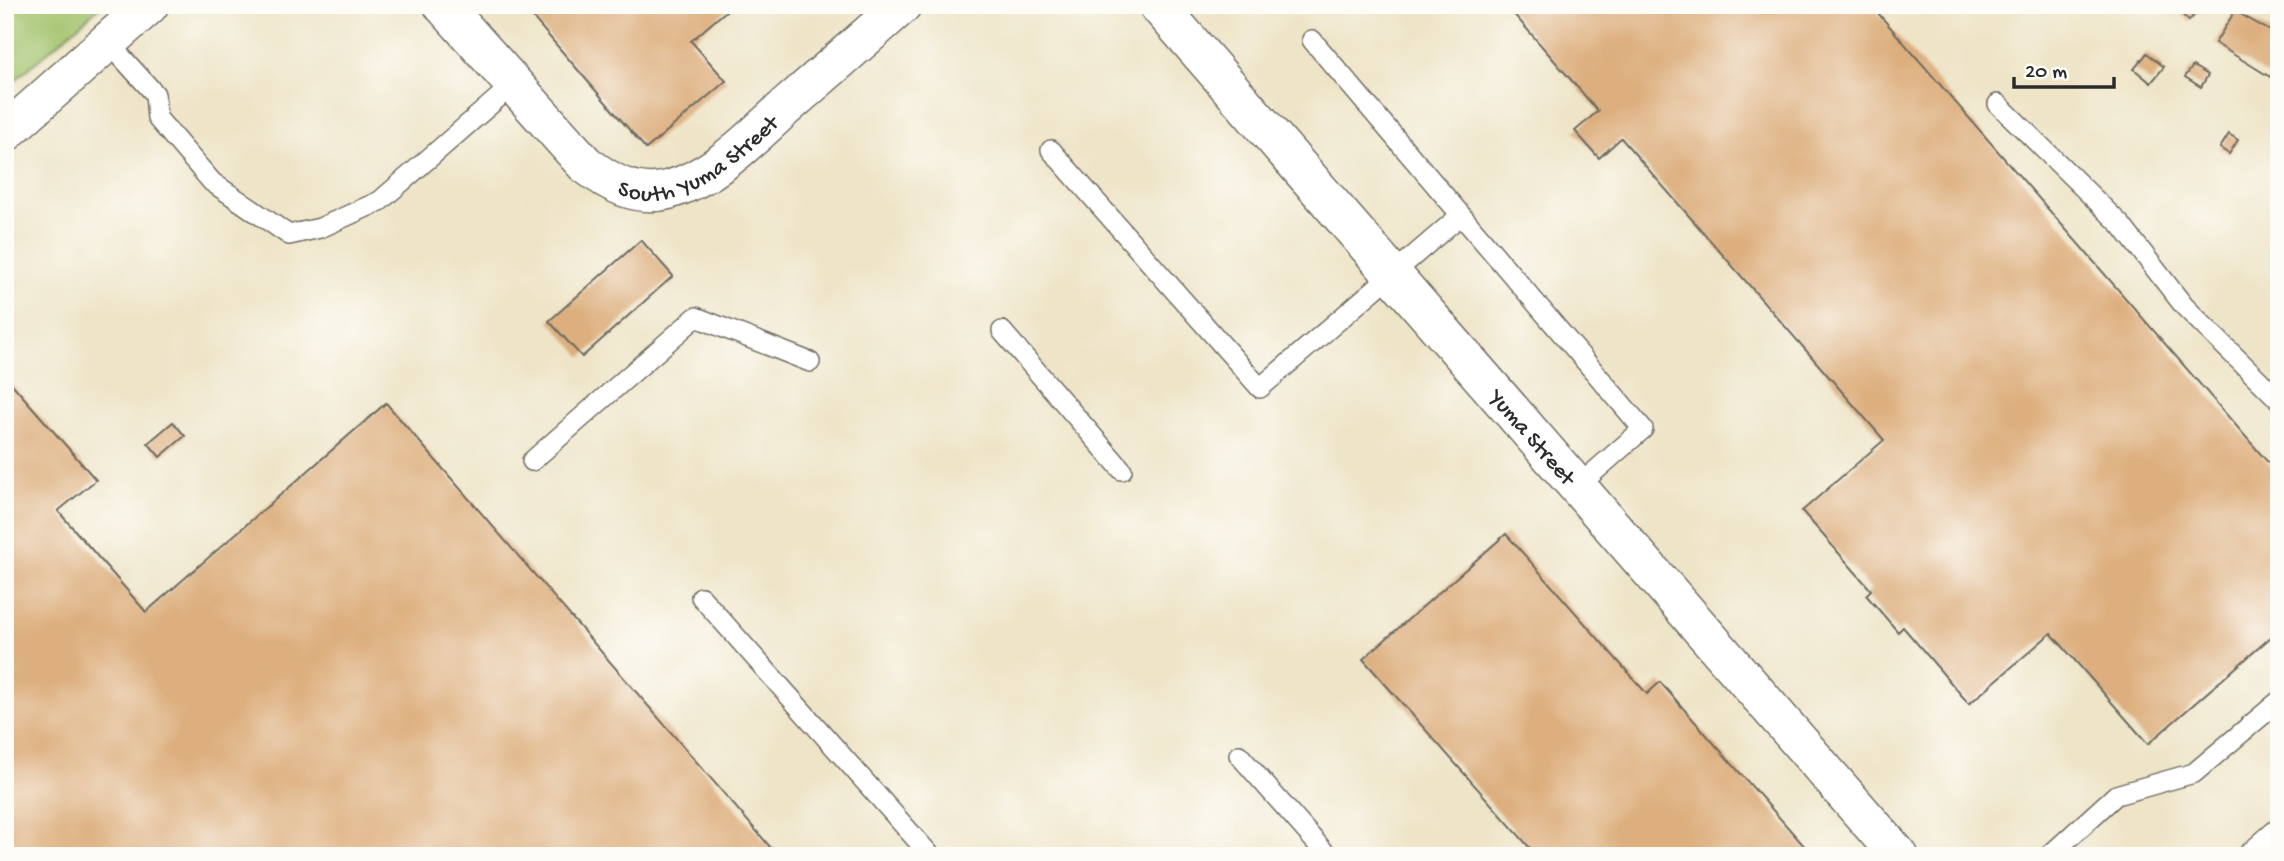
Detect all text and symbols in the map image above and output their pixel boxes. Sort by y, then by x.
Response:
scale bar [2014,46,2114,90]
text: 20 m [2025,61,2067,86]
street label: South Yuma Street [614,110,786,209]
street label: Yuma Street [1481,384,1581,493]

